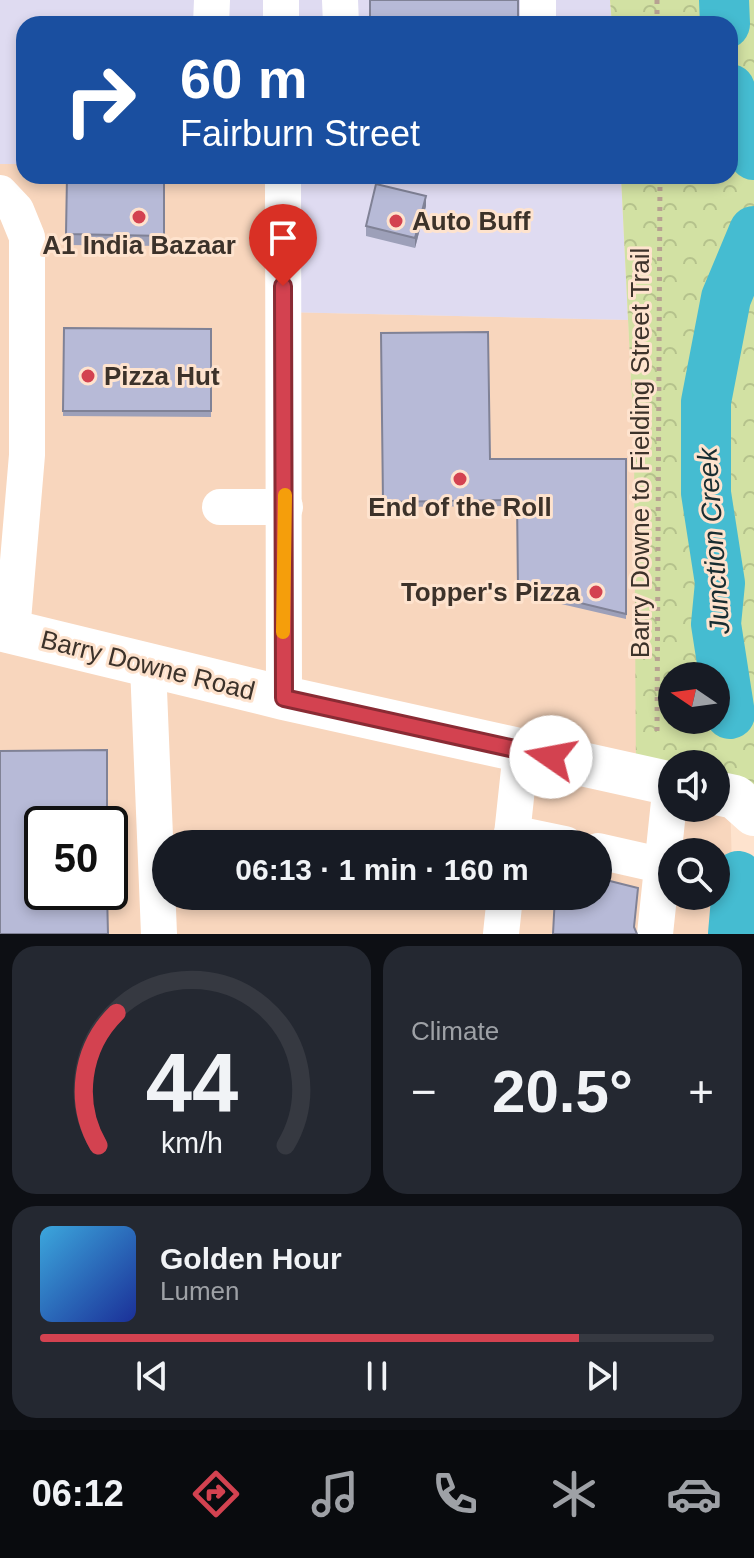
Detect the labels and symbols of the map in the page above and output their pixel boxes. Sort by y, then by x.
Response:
pin [249,204,317,286]
place label: Auto Buff [412,206,531,236]
marker: A1 India Bazaar [130,208,148,226]
marker: Auto Buff [387,212,405,230]
place label: A1 India Bazaar [42,230,236,260]
street label: Barry Downe to Fielding Street Trail [625,248,655,658]
place label: Pizza Hut [104,361,220,391]
marker: Pizza Hut [79,367,97,385]
water label: Junction Creek [691,445,736,636]
marker: End of the Roll [451,470,469,488]
place label: End of the Roll [368,492,552,522]
place label: Topper's Pizza [401,577,581,607]
marker: Topper's Pizza [587,583,605,601]
street label: Barry Downe Road [38,624,258,706]
north arrow [658,662,730,734]
position arrow [509,715,593,799]
speed limit sign: 50 [24,806,128,910]

